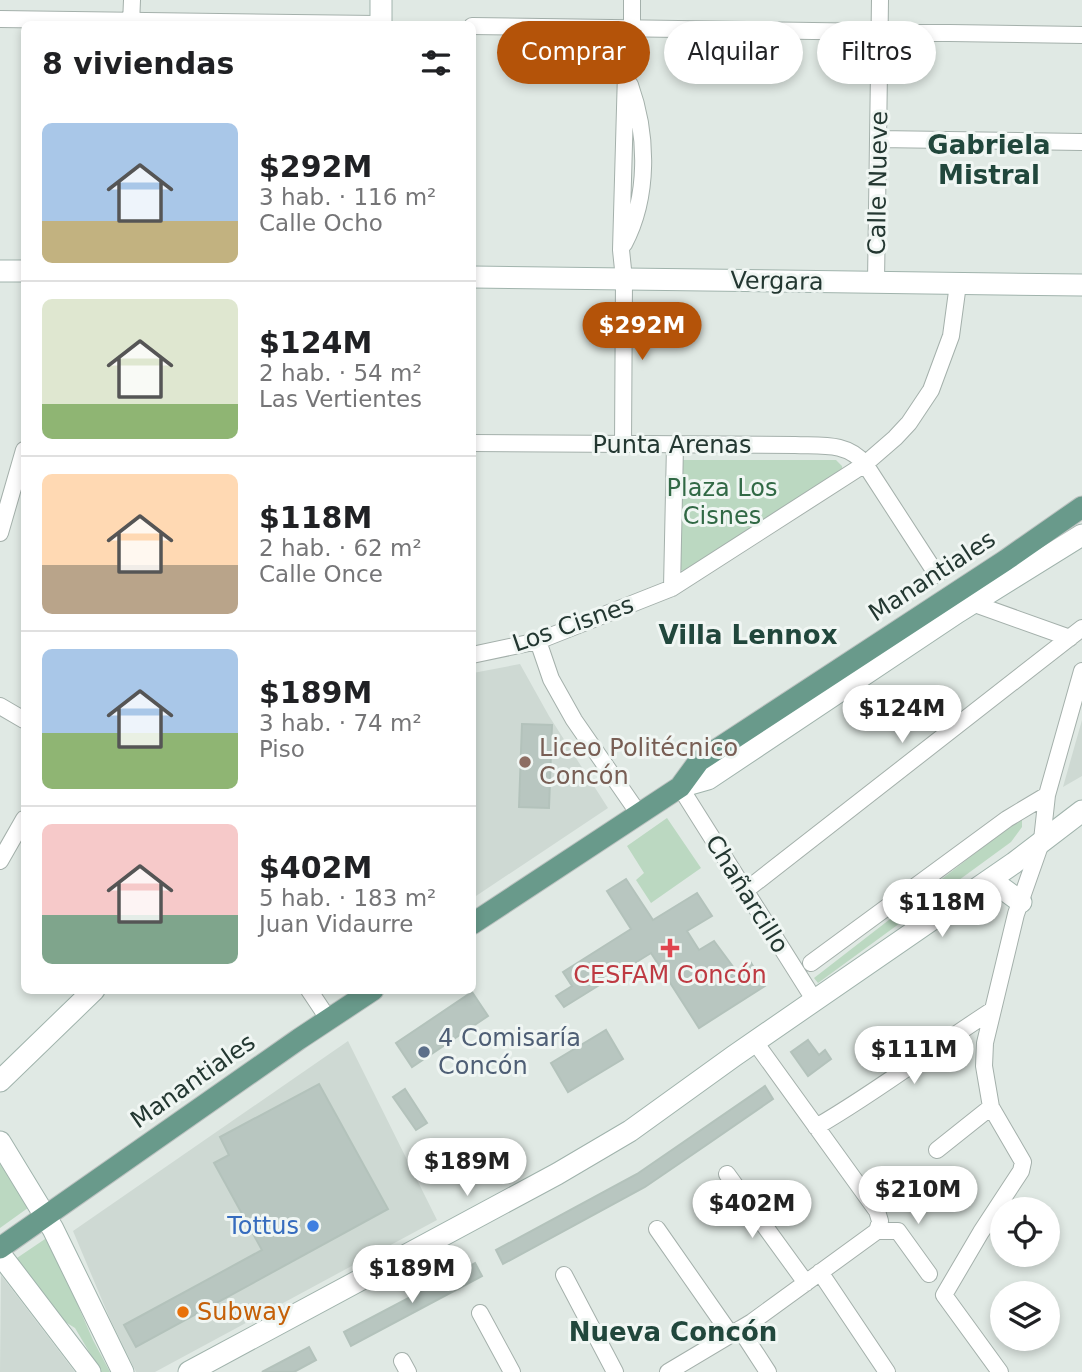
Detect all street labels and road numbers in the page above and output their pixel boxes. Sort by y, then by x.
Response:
street label: Calle Nueve [863,111,893,255]
street label: Vergara [730,266,824,296]
street label: Punta Arenas [592,431,752,459]
street label: Manantiales [863,525,1001,627]
street label: Los Cisnes [509,590,637,658]
street label: Chañarcillo [700,830,794,958]
street label: Manantiales [125,1028,261,1134]

